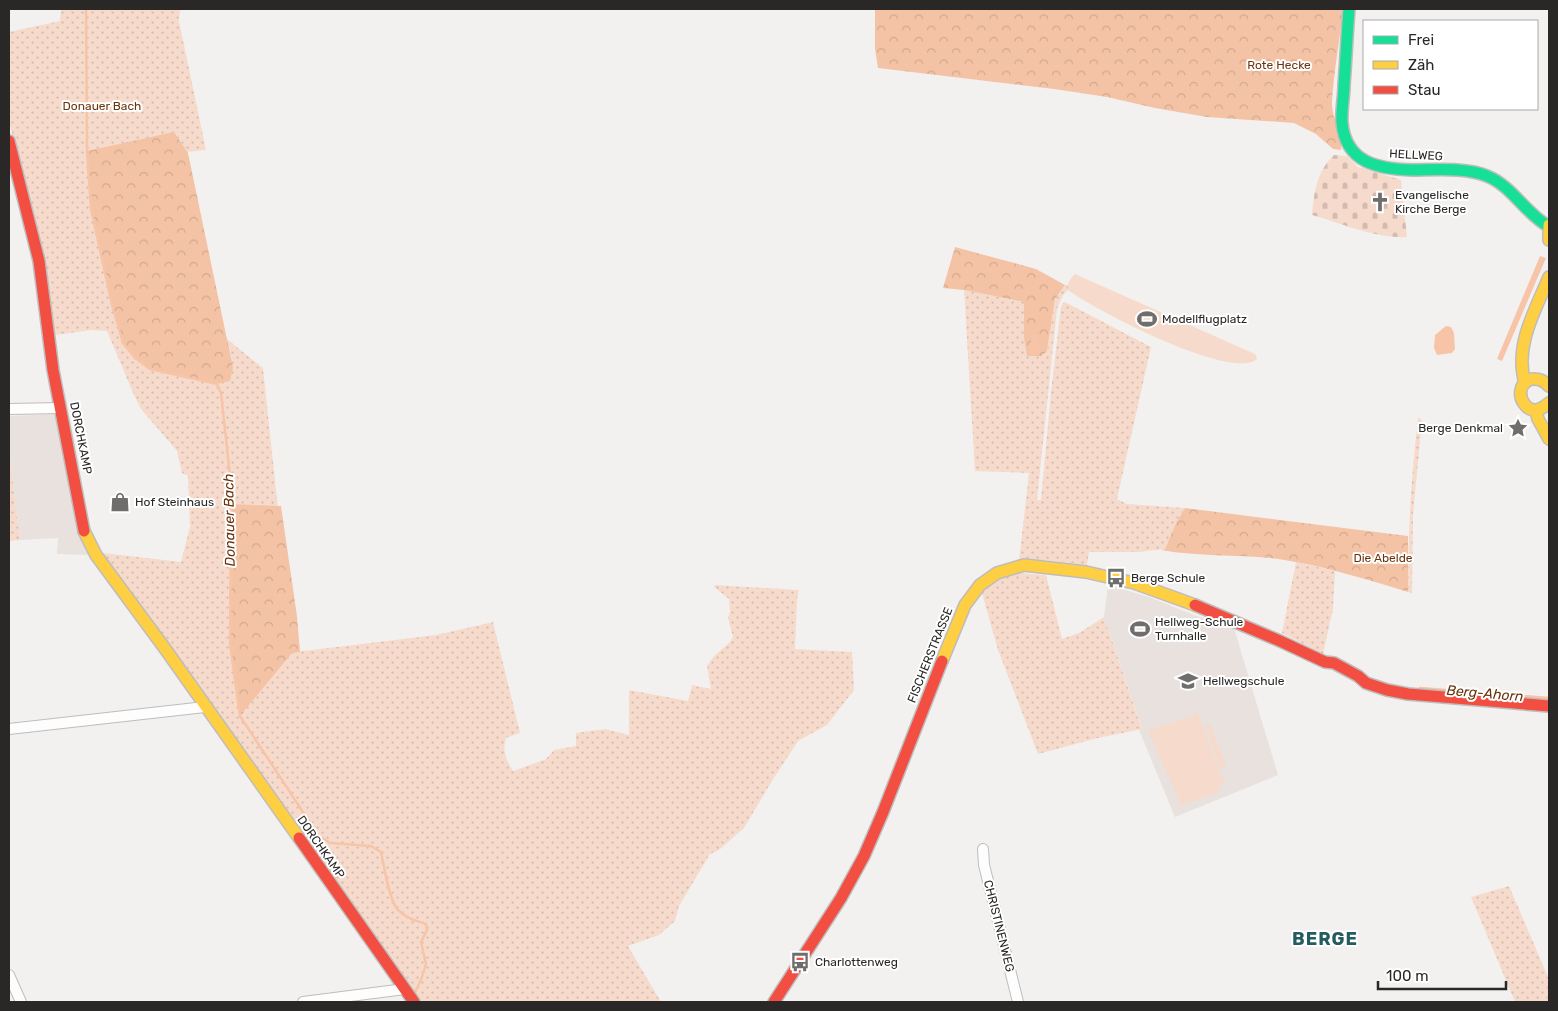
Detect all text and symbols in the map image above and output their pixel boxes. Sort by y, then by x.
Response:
legend [1363,20,1538,110]
text: Frei [1408,31,1434,49]
text: Zäh [1408,56,1434,74]
park label: Rote Hecke [1247,58,1311,72]
text: Stau [1408,81,1441,99]
park label: Donauer Bach [63,99,141,113]
street label: HELLWEG [1389,147,1443,163]
place label: Evangelische Kirche Berge [1395,188,1469,216]
church icon: Evangelische Kirche Berge [1369,191,1391,213]
sports icon: Modellflugplatz [1136,308,1158,330]
place label: Modellflugplatz [1162,312,1247,326]
street label: DORCHKAMP [67,401,95,476]
place icon: Berge Denkmal [1507,417,1529,439]
place label: Berge Denkmal [1418,421,1503,435]
water label: Donauer Bach [220,473,239,567]
shop icon: Hof Steinhaus [109,491,131,513]
place label: Hof Steinhaus [135,495,214,509]
park label: Die Abelde [1353,551,1413,565]
bus stop icon: Berge Schule [1105,567,1127,589]
place label: Berge Schule [1131,571,1206,585]
street label: FISCHERSTRASSE [904,605,956,705]
place label: Hellweg-Schule Turnhalle [1155,615,1244,643]
sports icon: Hellweg-Schule Turnhalle [1129,618,1151,640]
school or university icon: Hellwegschule [1177,670,1199,692]
place label: Hellwegschule [1203,674,1285,688]
water label: Berg-Ahorn [1446,682,1524,705]
street label: DORCHKAMP [294,813,348,881]
street label: CHRISTINENWEG [981,879,1017,973]
district label: BERGE [1292,928,1358,950]
bus stop icon: Charlottenweg [789,951,811,973]
place label: Charlottenweg [815,955,898,969]
scale bar [1378,958,1506,990]
text: 100 m [1386,967,1428,985]

